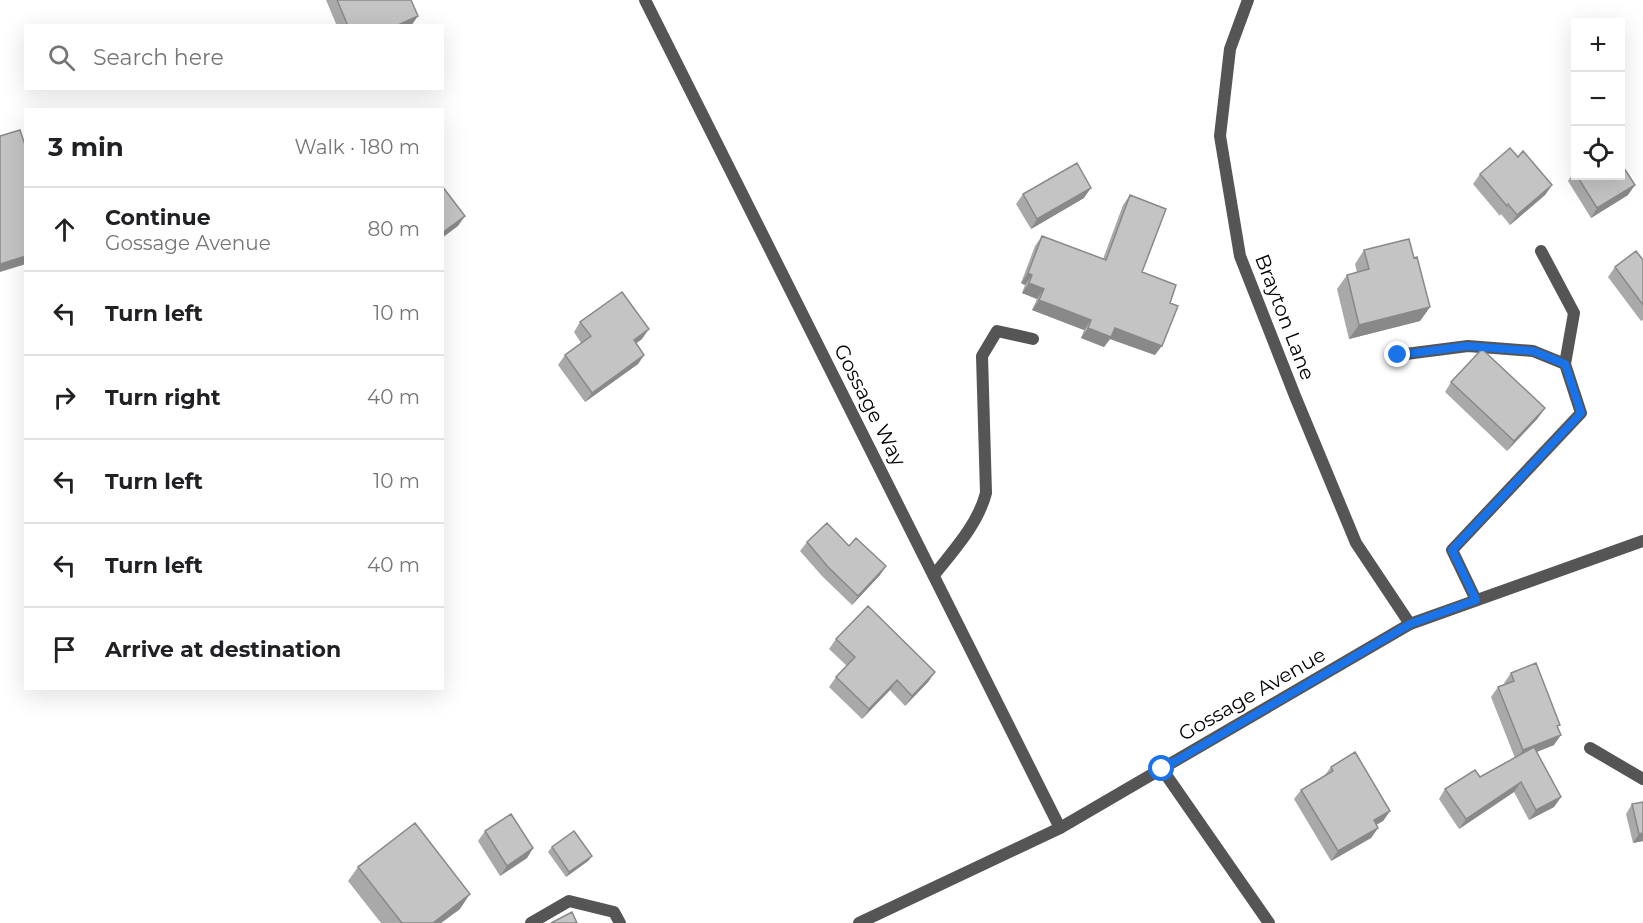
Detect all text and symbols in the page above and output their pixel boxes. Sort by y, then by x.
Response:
map controls [1571,18,1625,180]
button: + [1571,18,1625,72]
search box [24,24,444,90]
icon: search [45,41,78,74]
text: Search here [93,44,224,71]
button: − [1571,72,1625,126]
button: locate [1571,126,1625,180]
text: 3 min [48,131,124,163]
text: Walk · 180 m [295,135,420,159]
text: Continue [105,204,211,231]
icon: ahead [48,213,81,246]
text: 80 m [368,217,420,241]
text: Gossage Avenue [105,231,271,255]
street label: Brayton Lane [1250,251,1320,383]
icon: left [48,297,81,330]
text: Turn left [105,300,203,327]
text: 10 m [373,301,420,325]
street label: Gossage Way [829,340,911,470]
route end [1384,341,1410,367]
icon: right [48,381,81,414]
text: Turn right [105,384,220,411]
text: 40 m [367,385,420,409]
icon: left [48,465,81,498]
text: Turn left [105,468,203,495]
text: 10 m [373,469,420,493]
icon: left [48,549,81,582]
text: Turn left [105,552,203,579]
text: 40 m [367,553,420,577]
icon: arrive [48,633,81,666]
text: Arrive at destination [105,636,341,663]
street label: Gossage Avenue [1174,642,1330,746]
route start [1148,755,1174,781]

